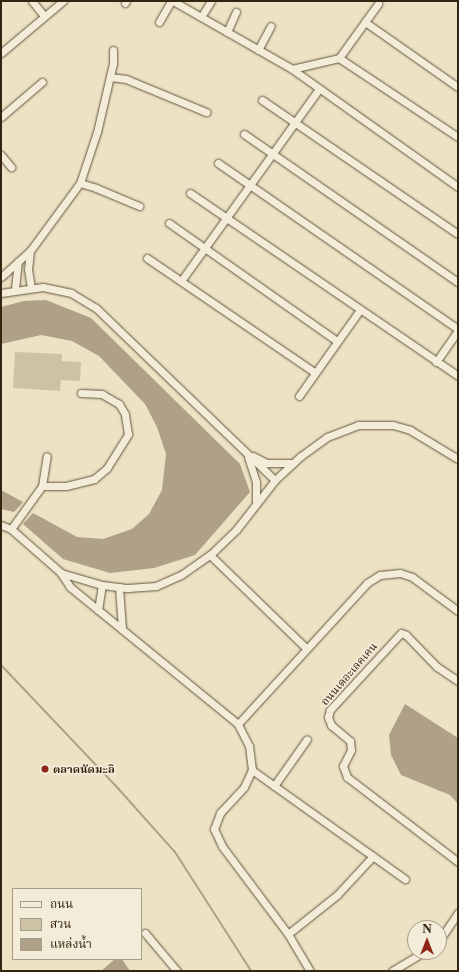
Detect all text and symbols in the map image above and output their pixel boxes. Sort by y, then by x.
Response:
street label: ถนนเดอะเลคเคน [318,640,380,708]
place label: ตลาดนัดมะลิ [53,762,115,776]
marker: ตลาดนัดมะลิ [40,764,50,774]
legend [12,888,142,960]
text: ถนน [50,896,73,911]
text: สวน [50,916,71,931]
north arrow [407,920,447,960]
text: N [422,922,432,936]
text: แหล่งน้ำ [50,936,92,951]

